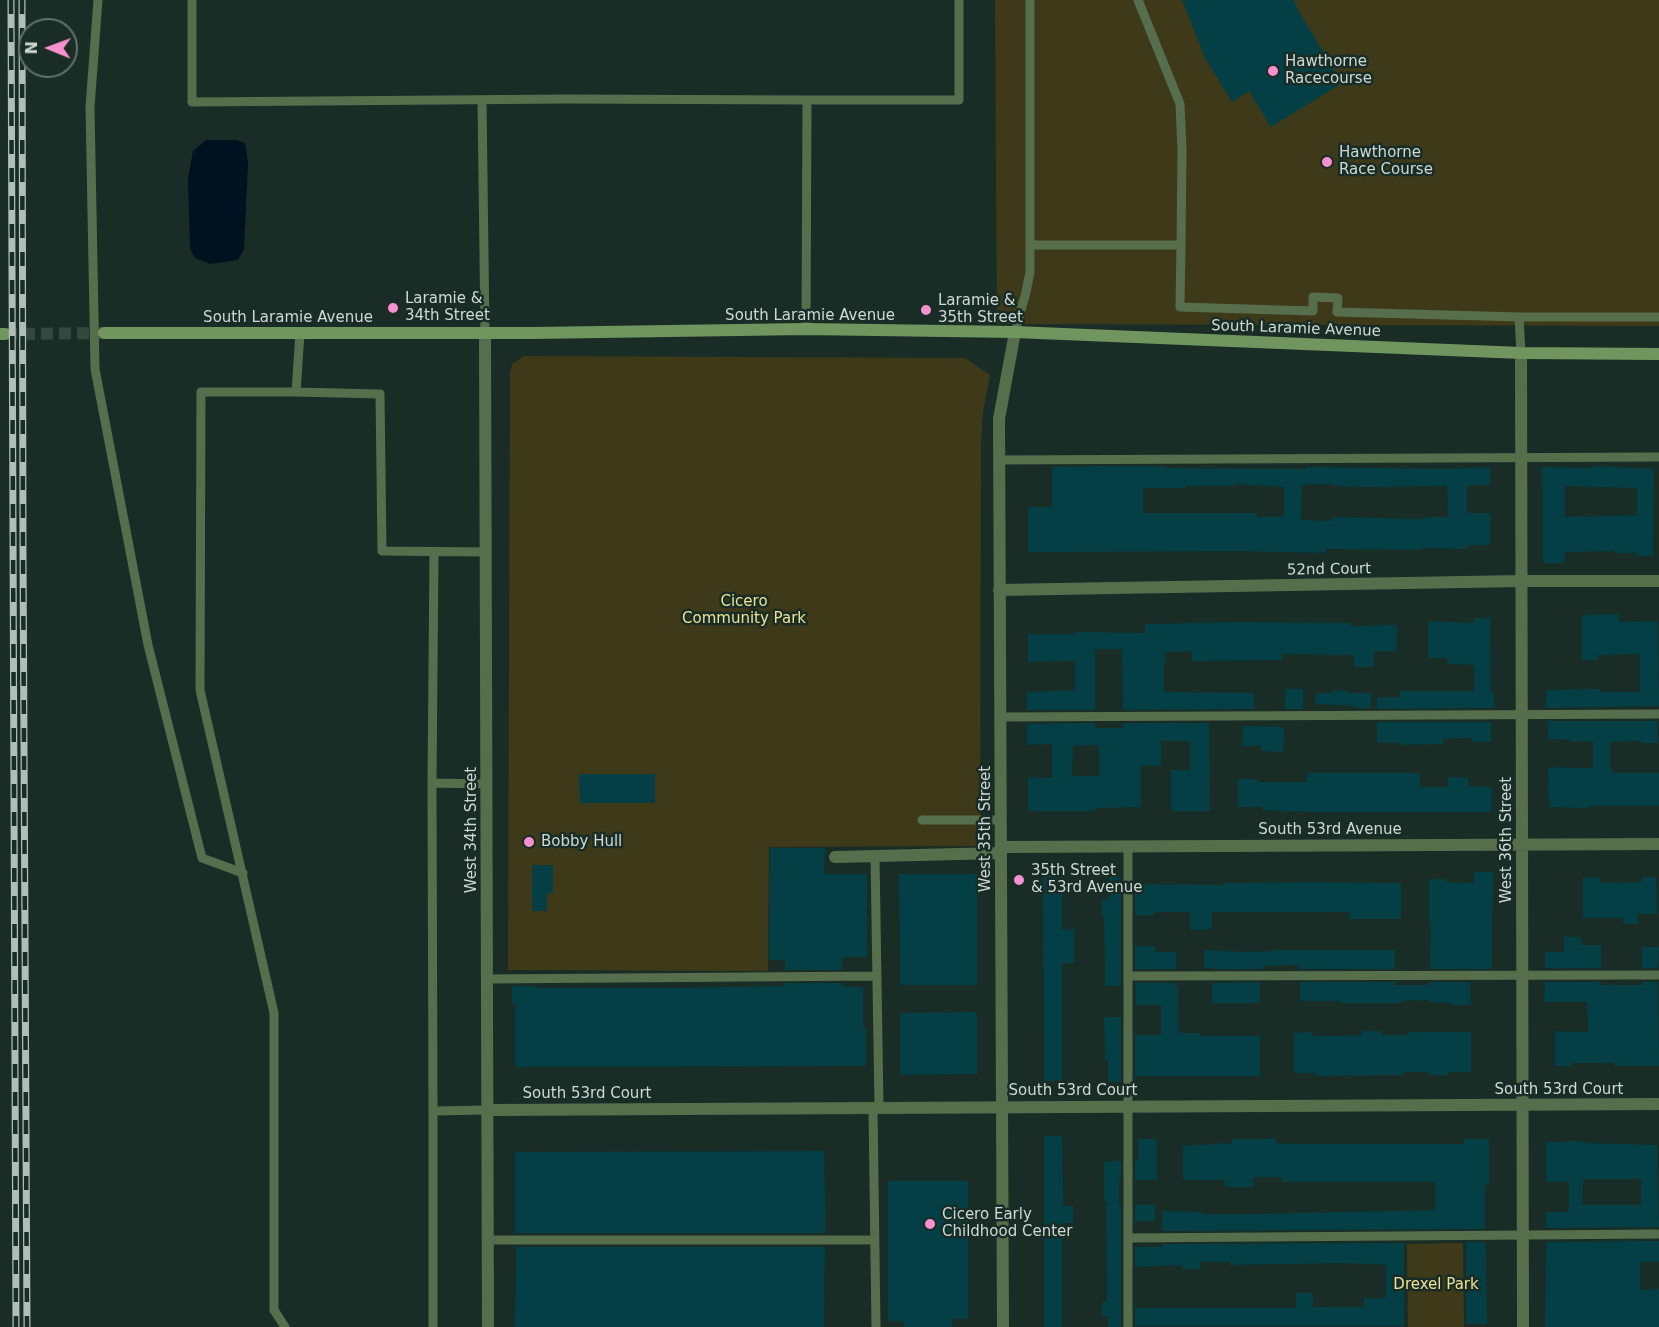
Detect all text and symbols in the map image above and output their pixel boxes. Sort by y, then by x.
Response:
north arrow [18,18,78,78]
text: N [22,41,41,55]
place label: Hawthorne Racecourse [1285,53,1372,88]
marker: Hawthorne Racecourse [1266,64,1280,78]
place label: Hawthorne Race Course [1339,144,1433,179]
marker: Hawthorne Race Course [1320,155,1334,169]
place label: Laramie & 34th Street [405,290,490,325]
place label: Laramie & 35th Street [938,292,1023,327]
marker: Laramie & 34th Street [386,301,400,315]
marker: Laramie & 35th Street [919,303,933,317]
street label: South Laramie Avenue [725,307,895,325]
street label: South Laramie Avenue [203,309,373,327]
street label: South Laramie Avenue [1211,317,1381,341]
street label: 52nd Court [1287,560,1371,580]
park label: Cicero Community Park [682,593,806,628]
street label: West 35th Street [977,766,995,892]
street label: West 34th Street [463,767,481,893]
street label: West 36th Street [1498,777,1516,903]
street label: South 53rd Avenue [1258,821,1402,839]
place label: Bobby Hull [541,833,622,851]
marker: Bobby Hull [522,835,536,849]
place label: 35th Street & 53rd Avenue [1031,862,1142,897]
marker: 35th Street & 53rd Avenue [1012,873,1026,887]
street label: South 53rd Court [1495,1081,1623,1099]
street label: South 53rd Court [1009,1082,1137,1100]
street label: South 53rd Court [523,1085,651,1103]
place label: Cicero Early Childhood Center [942,1206,1072,1241]
marker: Cicero Early Childhood Center [923,1217,937,1231]
park label: Drexel Park [1393,1276,1479,1294]

